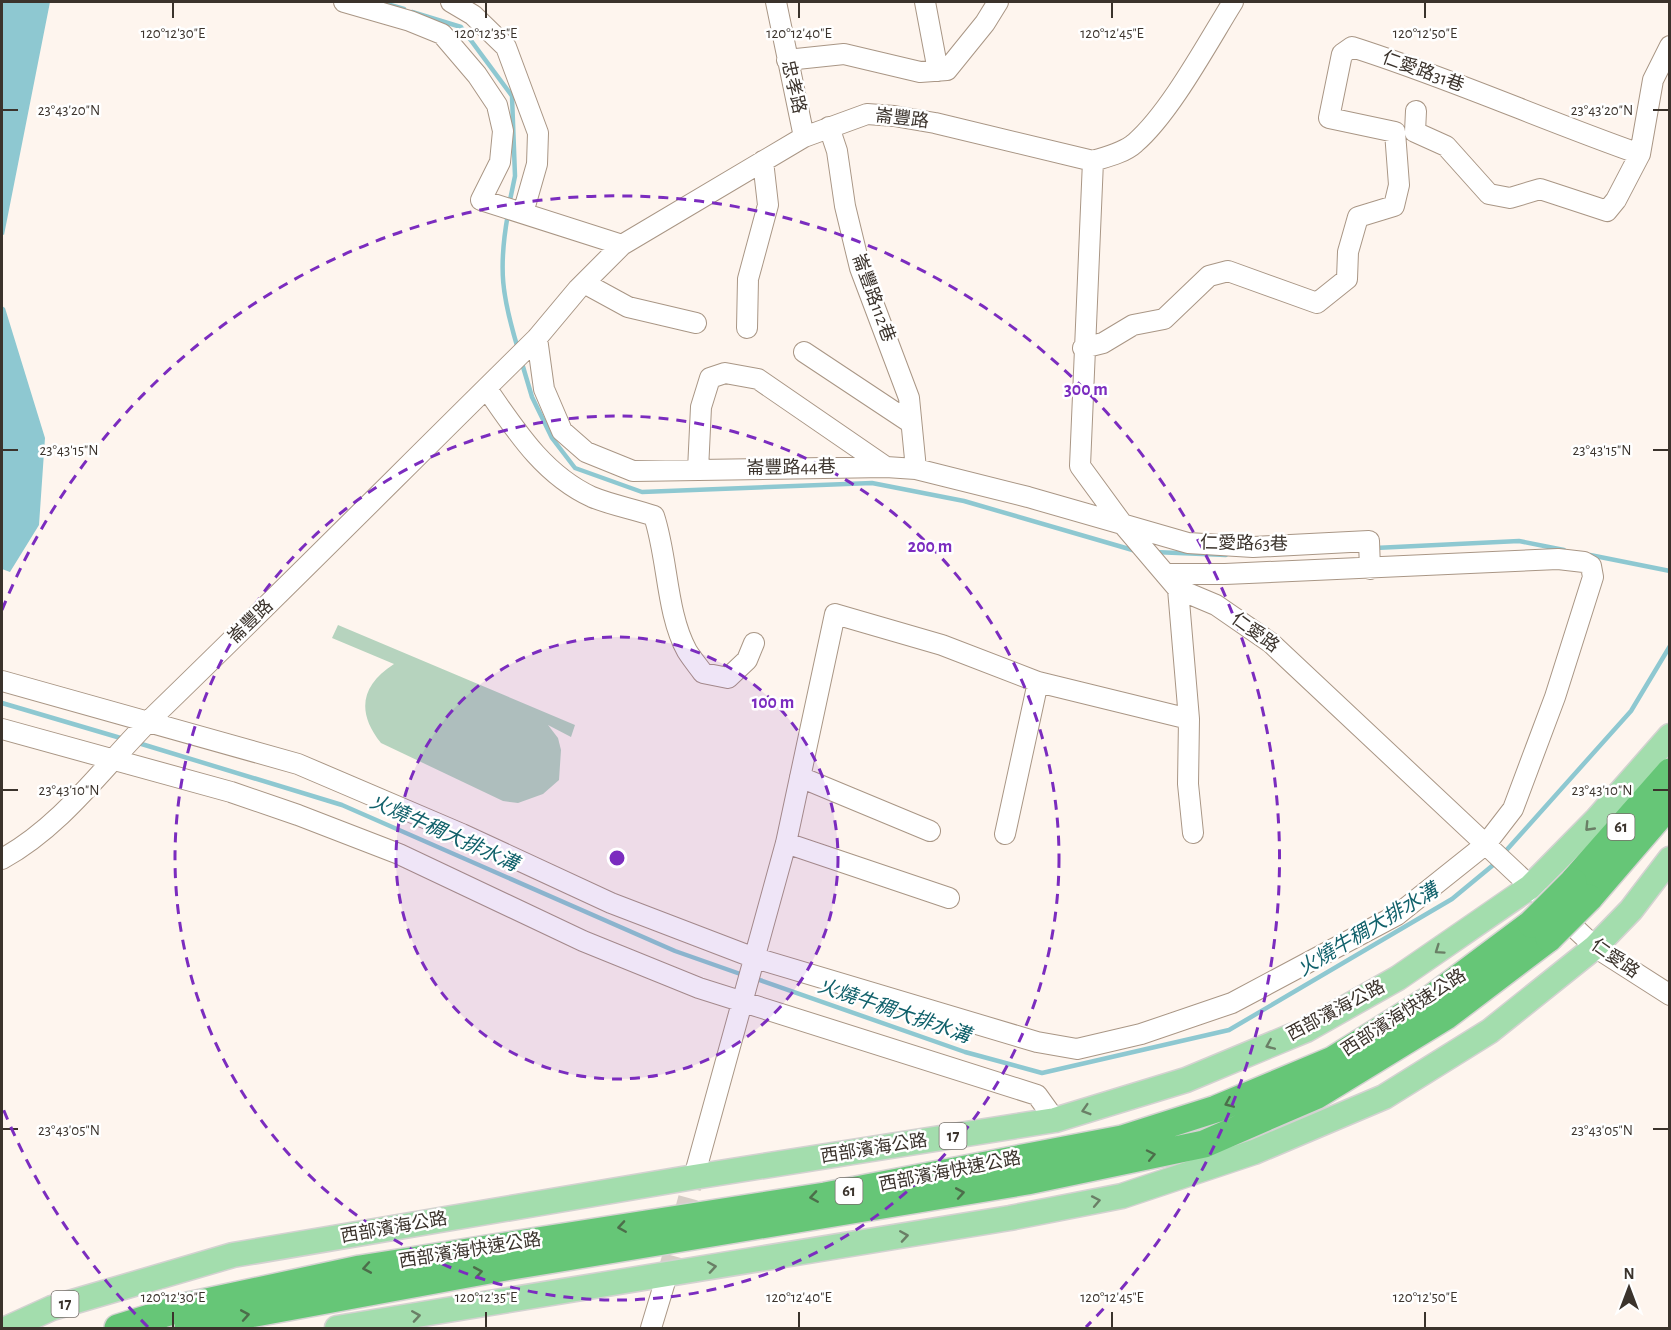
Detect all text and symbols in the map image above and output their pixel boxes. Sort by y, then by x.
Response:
text: 120°12'30"E [141,26,205,41]
text: 120°12'35"E [455,26,517,41]
text: 120°12'40"E [766,26,832,41]
text: 120°12'45"E [1080,26,1144,41]
text: 120°12'50"E [1393,26,1457,41]
street label: 仁愛路31巷 [1380,47,1467,95]
street label: 忠孝路 [778,58,810,115]
text: 23°43'20"N [38,103,100,118]
text: 23°43'20"N [1571,103,1633,118]
street label: 崙豐路 [874,105,930,131]
street label: 崙豐路112巷 [849,251,899,345]
text: 300 m [1064,381,1108,399]
text: 23°43'15"N [39,443,99,458]
text: 23°43'15"N [1572,443,1632,458]
street label: 崙豐路44巷 [746,456,836,478]
street label: 仁愛路63巷 [1200,532,1288,554]
text: 200 m [908,538,952,556]
street label: 崙豐路 [224,595,277,647]
street label: 仁愛路 [1228,608,1283,656]
text: 100 m [752,694,794,712]
text: 23°43'10"N [39,783,99,798]
text: 23°43'10"N [1572,783,1632,798]
water label: 火燒牛稠大排水溝 [367,790,524,876]
road number: 61 [1608,814,1634,840]
one-way arrow [1586,819,1597,830]
centre of rings [607,848,627,868]
water label: 火燒牛稠大排水溝 [1294,878,1444,980]
street label: 仁愛路 [1588,935,1643,982]
one-way arrow [1435,943,1446,954]
street label: 西部濱海快速公路 [1338,965,1469,1060]
water label: 火燒牛稠大排水溝 [815,975,976,1047]
street label: 西部濱海公路 [1283,976,1388,1044]
one-way arrow [1265,1038,1276,1050]
one-way arrow [1224,1096,1235,1108]
one-way arrow [1081,1103,1092,1115]
text: 23°43'05"N [38,1123,100,1138]
road number: 17 [940,1123,966,1149]
text: 23°43'05"N [1571,1123,1633,1138]
street label: 西部濱海公路 [819,1130,929,1166]
street label: 西部濱海快速公路 [877,1147,1022,1195]
one-way arrow [1146,1149,1156,1162]
road number: 61 [836,1178,862,1204]
one-way arrow [955,1187,965,1200]
one-way arrow [810,1191,819,1203]
one-way arrow [1091,1195,1101,1208]
street label: 西部濱海公路 [339,1208,449,1246]
one-way arrow [617,1221,626,1233]
street label: 西部濱海快速公路 [397,1229,543,1271]
one-way arrow [900,1230,909,1242]
north arrow [1599,1258,1659,1318]
one-way arrow [362,1261,372,1274]
one-way arrow [707,1262,717,1274]
one-way arrow [472,1266,482,1279]
text: N [1623,1266,1635,1282]
text: 120°12'30"E [141,1290,205,1305]
text: 120°12'35"E [455,1290,517,1305]
text: 120°12'40"E [766,1290,832,1305]
text: 120°12'45"E [1080,1290,1144,1305]
text: 120°12'50"E [1393,1290,1457,1305]
road number: 17 [52,1291,78,1317]
one-way arrow [239,1309,249,1322]
one-way arrow [411,1310,420,1322]

